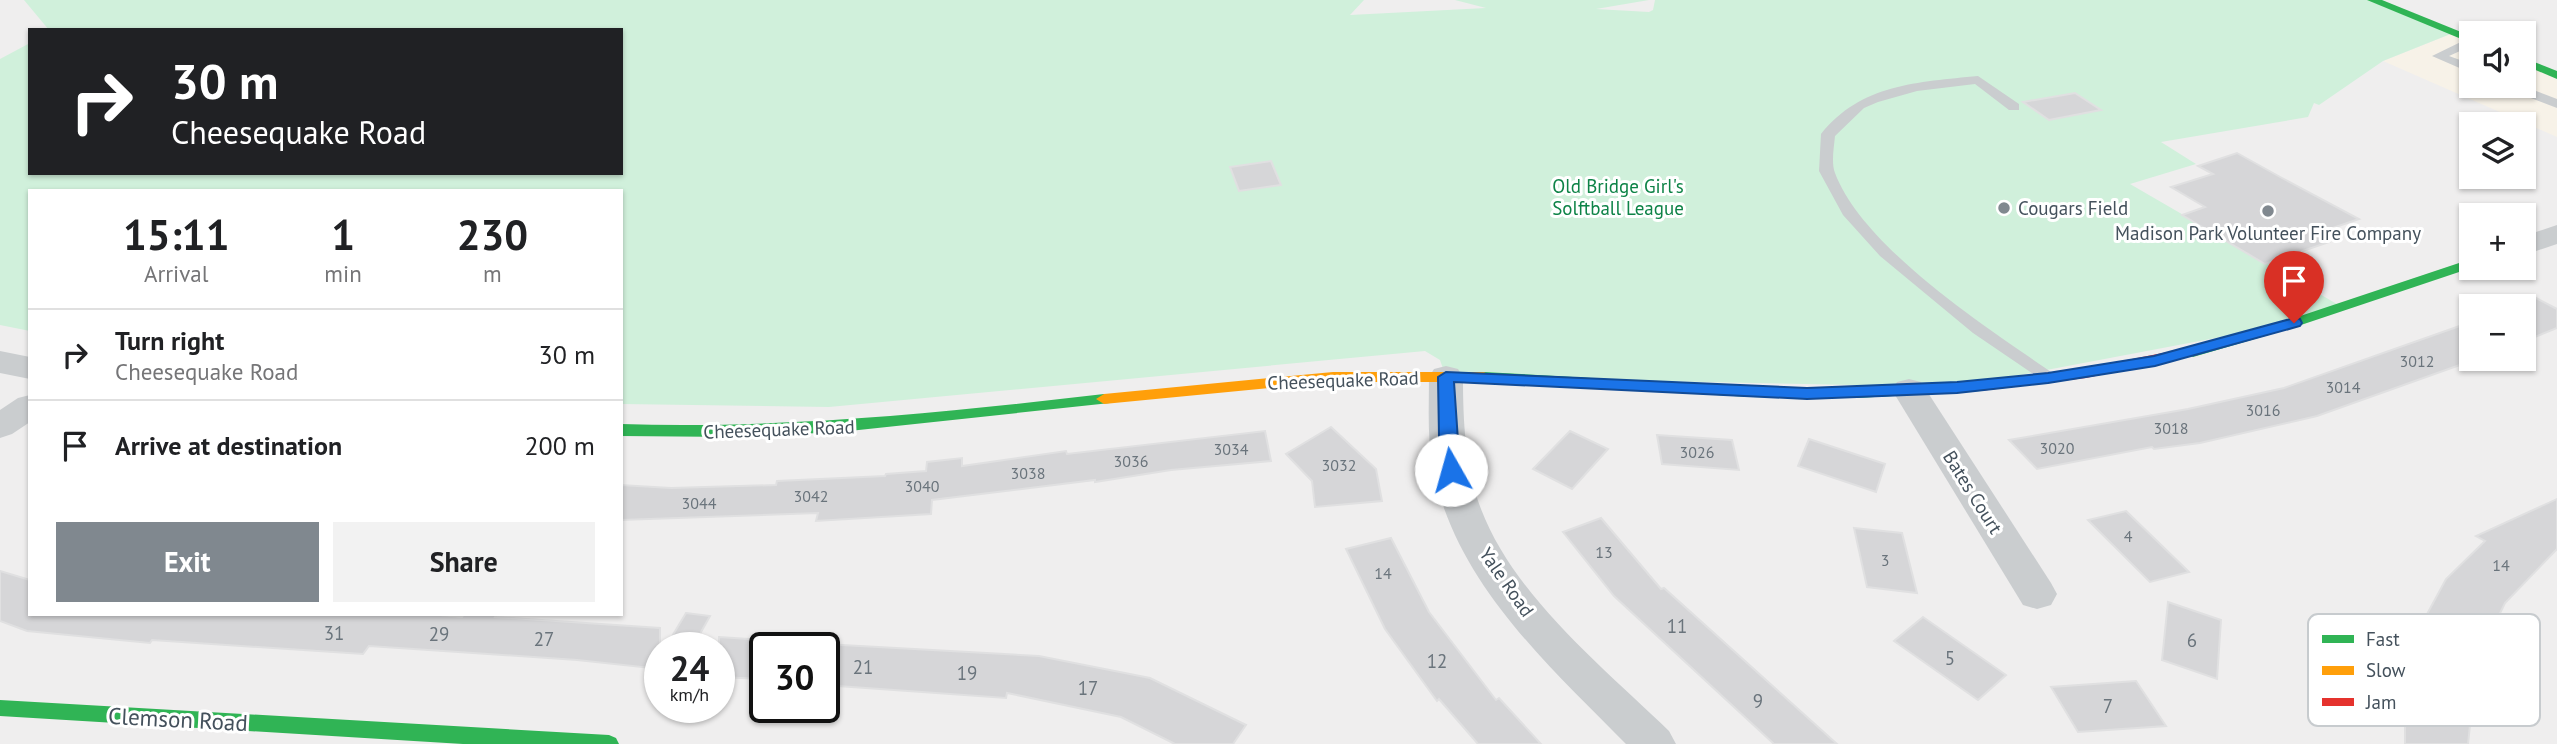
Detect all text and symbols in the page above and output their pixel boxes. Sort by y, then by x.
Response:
map controls [2459,21,2536,371]
button: sound [2459,21,2536,98]
text: 30 m [171,49,278,113]
icon: right [56,56,147,147]
text: Cheesequake Road [171,111,426,153]
button: layers [2459,112,2536,189]
park label: Old Bridge Girl's Solftball League [1552,174,1684,220]
place label: Cougars Field [2018,196,2128,220]
marker: Cougars Field [1996,200,2012,216]
marker: Madison Park Volunteer Fire Company [2260,203,2276,219]
button: + [2459,203,2536,280]
text: 15:11 [123,207,229,262]
text: 1 [331,207,355,262]
text: 230 [457,207,528,262]
place label: Madison Park Volunteer Fire Company [2115,221,2421,245]
pin [2264,251,2324,323]
text: Arrival [144,259,208,288]
text: min [324,259,362,288]
text: m [483,259,502,288]
icon: arrive [2275,262,2313,300]
button: − [2459,294,2536,371]
text: Turn right [115,324,224,357]
icon: right [56,336,94,374]
text: 30 m [539,338,595,371]
house number: 3012 [2400,351,2434,371]
text: Cheesequake Road [115,357,298,386]
street label: Cheesequake Road [1267,365,1419,395]
house number: 3014 [2326,377,2361,397]
house number: 3016 [2246,400,2280,420]
street label: Cheesequake Road [703,414,855,444]
house number: 3018 [2154,418,2188,438]
icon: arrive [56,427,94,465]
text: Arrive at destination [115,429,342,462]
text: 200 m [524,429,595,462]
position arrow [1414,433,1488,507]
house number: 3020 [2040,438,2075,458]
house number: 3034 [1214,439,1249,459]
house number: 3026 [1680,442,1714,462]
street label: Bates Court [1938,446,2008,539]
house number: 3036 [1114,451,1148,471]
house number: 3032 [1322,455,1356,475]
house number: 3038 [1011,463,1045,483]
house number: 3040 [905,476,940,496]
house number: 3042 [794,486,828,506]
house number: 3044 [682,493,717,513]
button: Exit [56,522,319,602]
button: Share [333,522,595,602]
house number: 4 [2124,526,2133,546]
house number: 13 [1595,542,1613,562]
street label: Yale Road [1474,543,1540,621]
house number: 3 [1881,550,1889,570]
house number: 14 [2492,555,2510,575]
house number: 14 [1374,563,1392,583]
house number: 11 [1667,614,1687,638]
legend [2308,614,2540,726]
house number: 31 [324,621,344,645]
house number: 29 [429,622,449,646]
house number: 27 [534,627,554,651]
text: Fast [2366,627,2400,651]
house number: 6 [2187,628,2197,652]
speed limit sign: 30 [749,632,840,723]
text: 24 [670,645,709,691]
house number: 5 [1945,646,1955,670]
house number: 12 [1427,649,1447,673]
house number: 21 [853,655,873,679]
text: Slow [2366,658,2406,682]
house number: 19 [957,661,977,685]
house number: 17 [1078,676,1098,700]
text: km/h [670,683,709,706]
house number: 9 [1753,689,1763,713]
text: Jam [2365,690,2396,714]
house number: 7 [2103,694,2113,718]
street label: Clemson Road [108,701,248,737]

